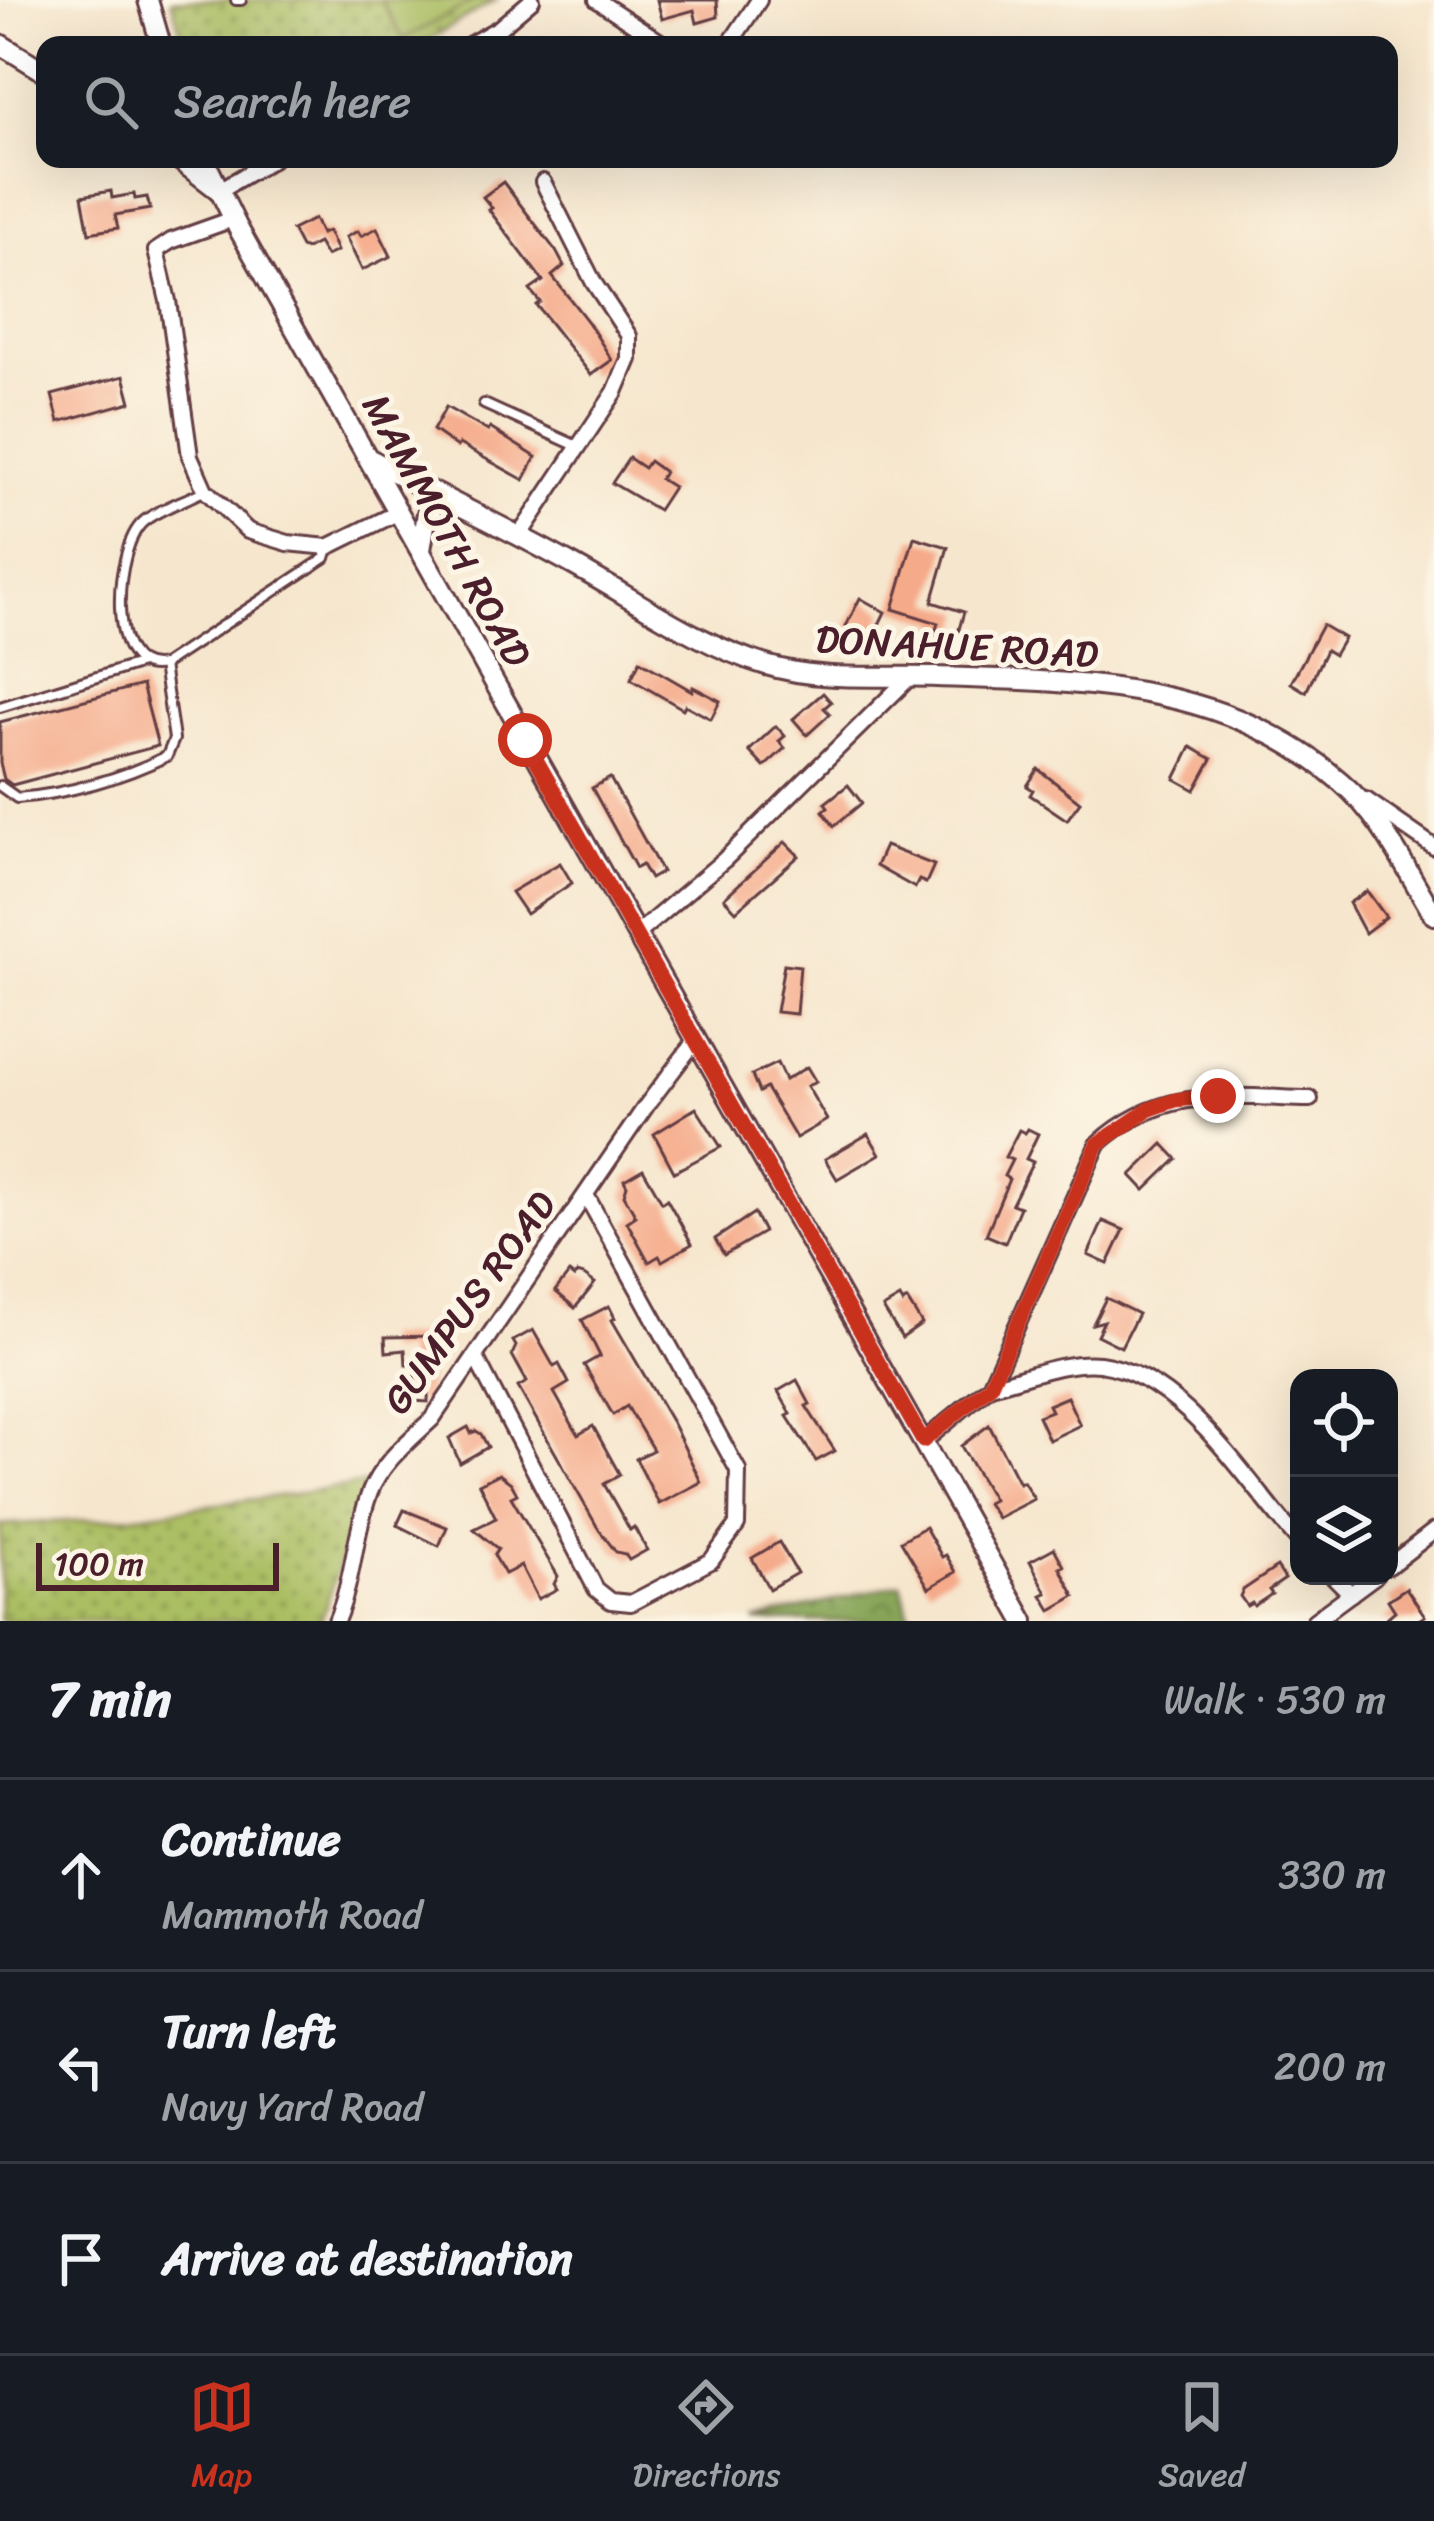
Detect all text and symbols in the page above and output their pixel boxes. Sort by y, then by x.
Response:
search box [36,36,1398,168]
text: Search here [174,62,411,142]
icon: search [78,69,144,135]
street label: MAMMOTH ROAD [343,380,551,680]
street label: DONAHUE ROAD [814,604,1100,688]
route start [498,713,552,767]
route end [1191,1069,1245,1123]
street label: GUMPUS ROAD [364,1175,574,1429]
map controls [1290,1369,1398,1585]
button: locate [1290,1369,1398,1477]
button: layers [1290,1477,1398,1585]
text: 100 m [54,1535,144,1593]
scale bar [36,1537,279,1590]
text: 7 min [48,1654,171,1744]
text: Walk · 530 m [1164,1665,1386,1734]
text: Continue [162,1800,341,1880]
text: 330 m [1278,1840,1386,1909]
icon: ahead [48,1842,114,1908]
text: Mammoth Road [162,1880,423,1949]
text: Turn left [162,1992,335,2072]
text: 200 m [1274,2032,1386,2101]
icon: left [48,2034,114,2100]
text: Navy Yard Road [162,2072,423,2141]
text: Arrive at destination [162,2219,572,2299]
icon: arrive [48,2226,114,2292]
tab: Map [189,2374,255,2504]
tab: Directions [633,2374,780,2504]
tab: Saved [1158,2374,1245,2504]

